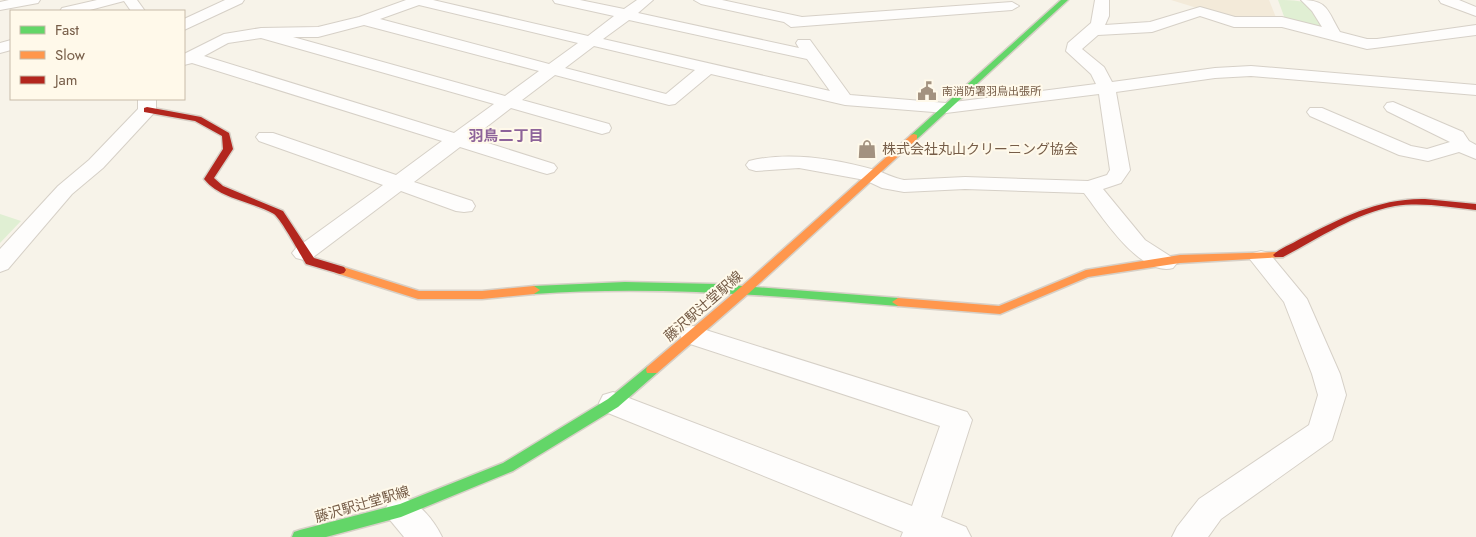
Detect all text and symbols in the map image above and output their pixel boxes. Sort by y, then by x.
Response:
legend [10,10,185,100]
text: Fast [55,19,79,41]
text: Slow [55,44,86,66]
text: Jam [53,69,78,91]
public building icon: 南消防署羽鳥出張所 [916,80,938,102]
place label: 南消防署羽鳥出張所 [942,83,1042,99]
district label: 羽鳥二丁目 [468,125,544,147]
shop icon: 株式会社丸山クリーニング協会 [856,138,878,160]
place label: 株式会社丸山クリーニング協会 [882,139,1078,159]
street label: 藤沢駅辻堂駅線 [659,266,747,346]
street label: 藤沢駅辻堂駅線 [312,481,412,527]

